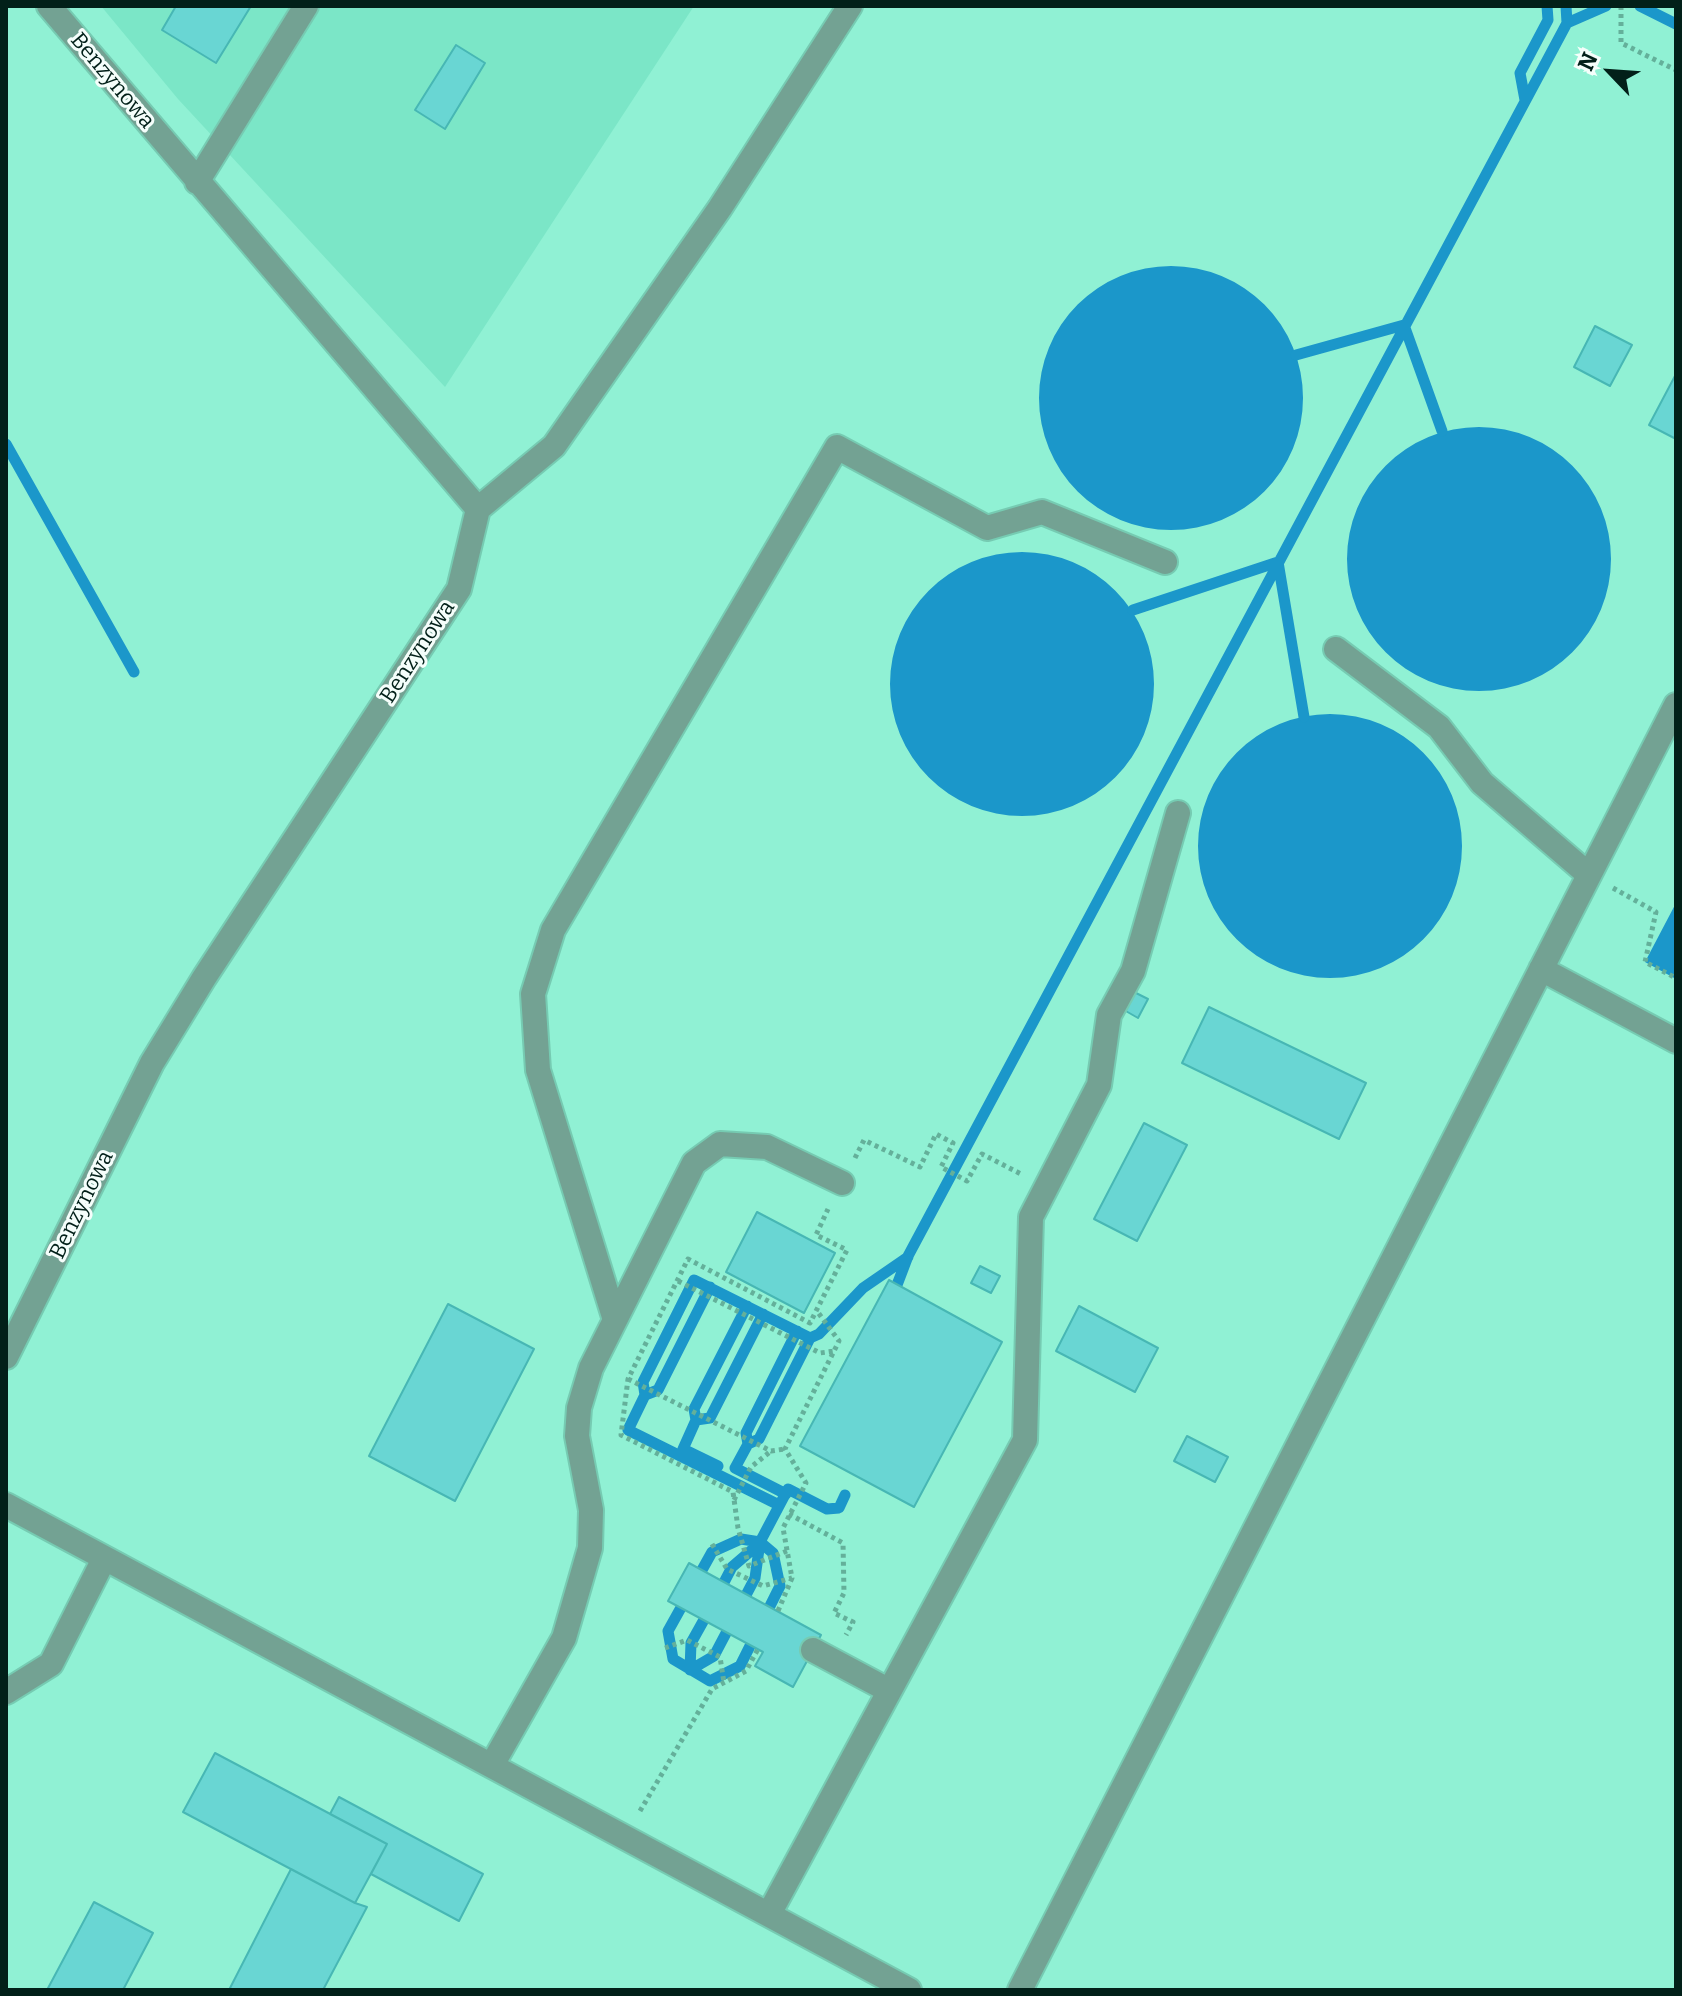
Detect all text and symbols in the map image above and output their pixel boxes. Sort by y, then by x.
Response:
street label: Benzynowa [64,28,160,134]
north arrow [1570,32,1650,112]
text: N [1572,48,1604,75]
street label: Benzynowa [375,596,461,708]
street label: Benzynowa [44,1147,120,1263]

